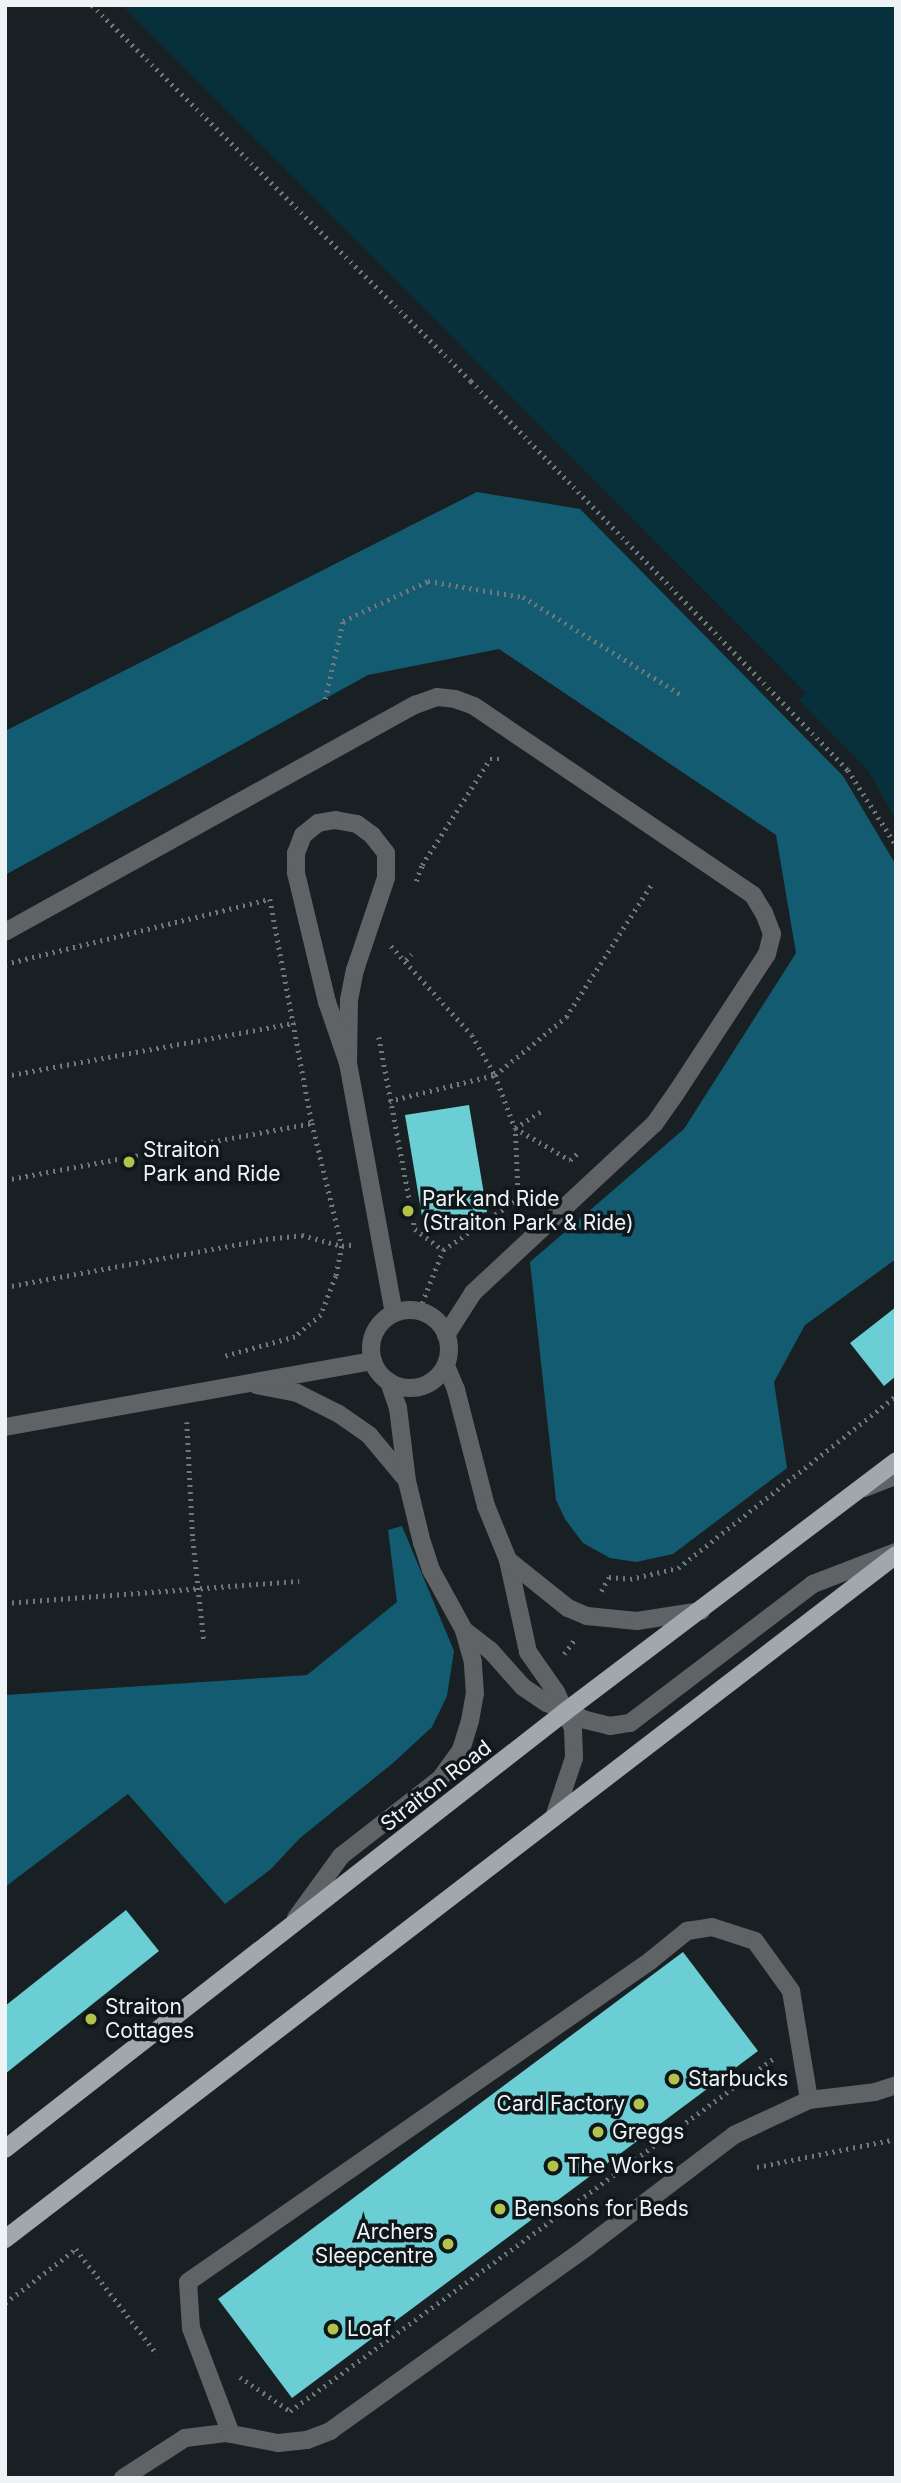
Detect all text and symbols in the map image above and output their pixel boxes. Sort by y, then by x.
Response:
place label: Straiton Park and Ride [143,1137,281,1187]
marker: Straiton Park and Ride [121,1154,137,1170]
place label: Park and Ride (Straiton Park & Ride) [422,1186,634,1236]
marker: Park and Ride (Straiton Park & Ride) [400,1203,416,1219]
street label: Straiton Road [376,1735,496,1837]
place label: Straiton Cottages [105,1994,194,2044]
marker: Straiton Cottages [83,2011,99,2027]
place label: Starbucks [688,2066,788,2092]
marker: Starbucks [666,2071,682,2087]
place label: Card Factory [497,2091,625,2117]
marker: Card Factory [631,2096,647,2112]
place label: Greggs [612,2119,684,2145]
marker: Greggs [590,2124,606,2140]
place label: The Works [567,2153,674,2179]
marker: The Works [545,2158,561,2174]
place label: Bensons for Beds [514,2196,689,2222]
marker: Bensons for Beds [492,2201,508,2217]
place label: Archers Sleepcentre [315,2219,434,2269]
marker: Archers Sleepcentre [440,2236,456,2252]
place label: Loaf [347,2316,391,2342]
marker: Loaf [325,2321,341,2337]

